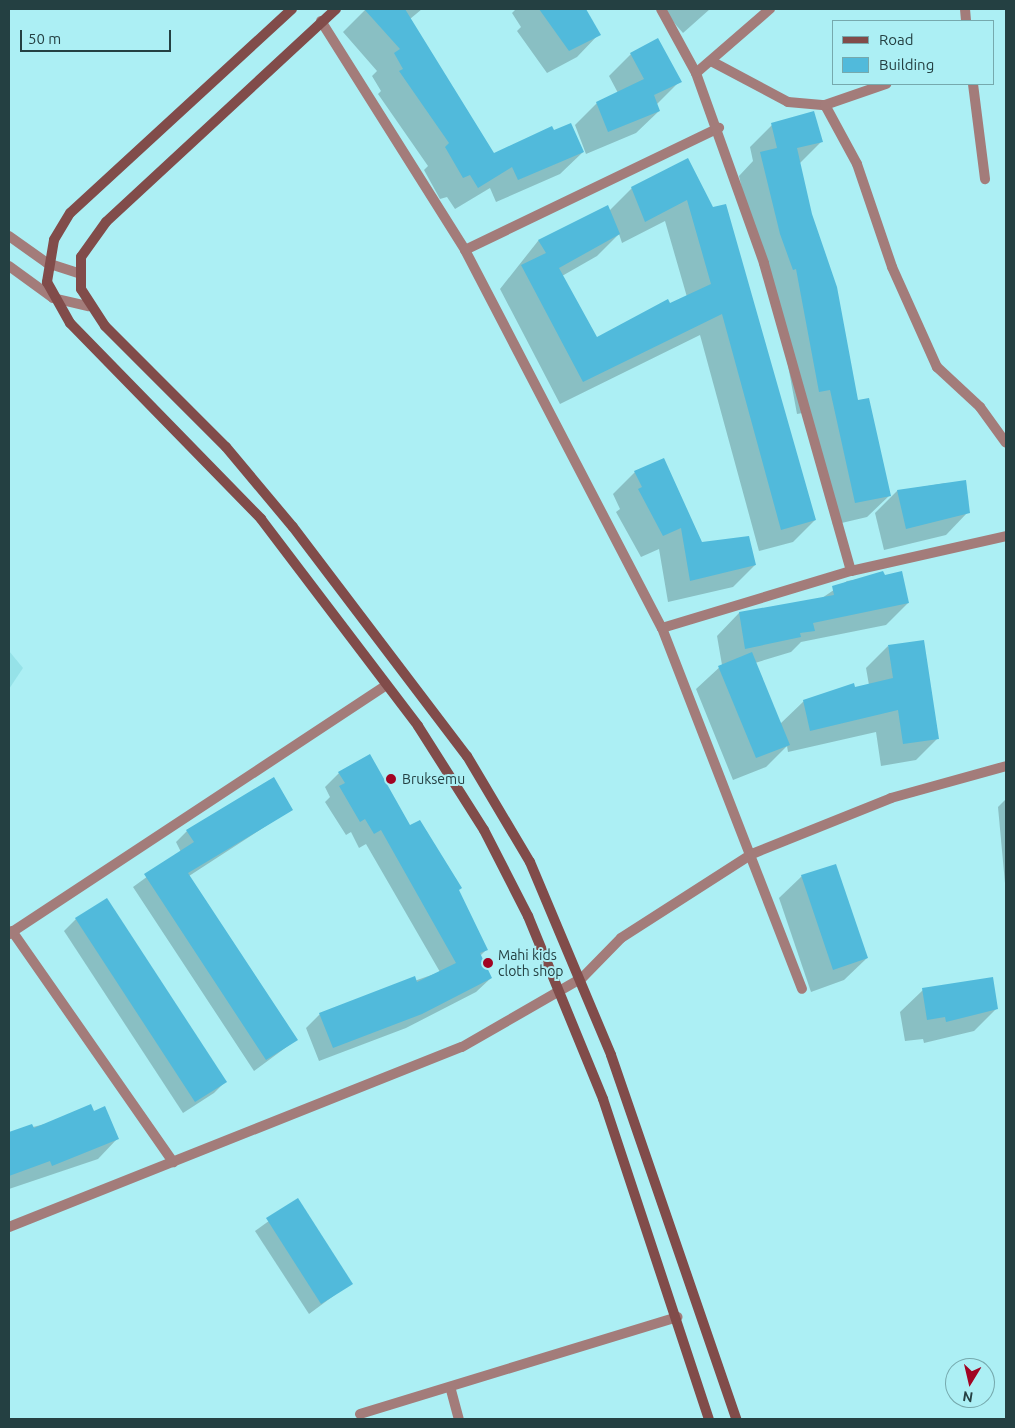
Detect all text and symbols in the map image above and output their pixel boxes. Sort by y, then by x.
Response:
scale bar [22,20,174,52]
legend [832,20,995,85]
text: 50 m [28,30,61,47]
text: Road [879,31,914,48]
text: Building [879,56,934,73]
place label: Bruksemu [402,771,465,787]
marker: Bruksemu [384,772,398,786]
place label: Mahi kids cloth shop [498,947,564,980]
marker: Mahi kids cloth shop [482,957,494,969]
north arrow [945,1358,995,1408]
text: N [961,1388,974,1406]

